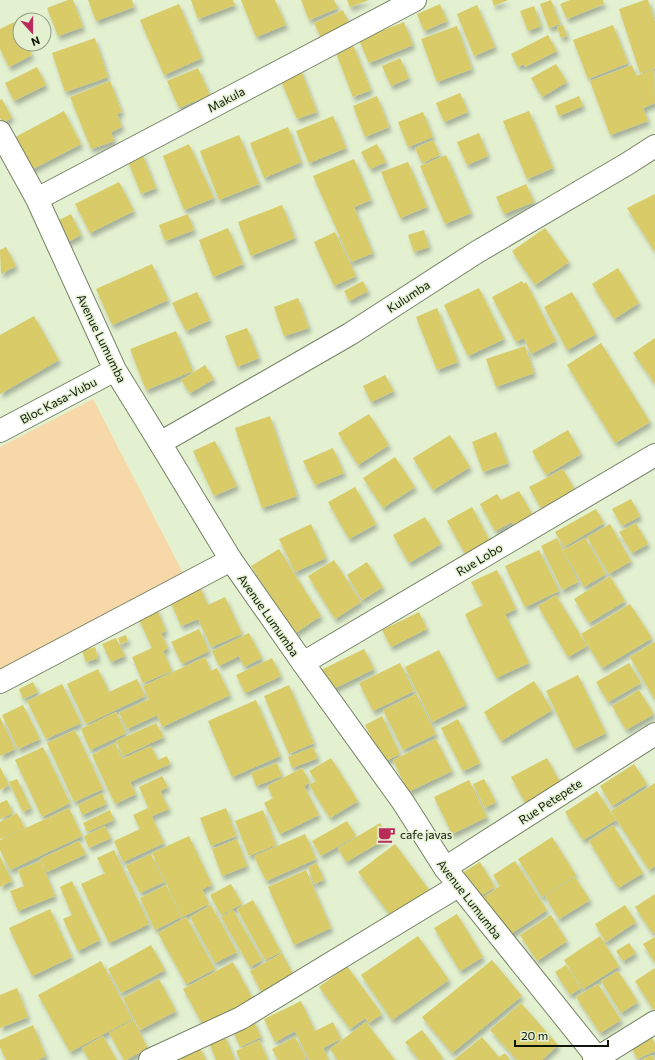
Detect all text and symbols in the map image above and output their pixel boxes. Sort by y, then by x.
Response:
north arrow [12,12,52,52]
text: N [30,34,42,49]
street label: Makula [205,83,247,115]
street label: Kulumba [384,277,432,315]
street label: Avenue Lumumba [74,291,130,385]
street label: Bloc Kasa-Vubu [17,374,99,426]
street label: Rue Lobo [453,540,505,578]
street label: Avenue Lumumba [235,571,303,659]
street label: Rue Petepete [516,775,584,827]
cafe icon: cafe javas [377,824,397,844]
place label: cafe javas [400,827,452,841]
street label: Avenue Lumumba [435,857,505,941]
scale bar [515,1022,608,1048]
text: 20 m [521,1028,548,1042]

